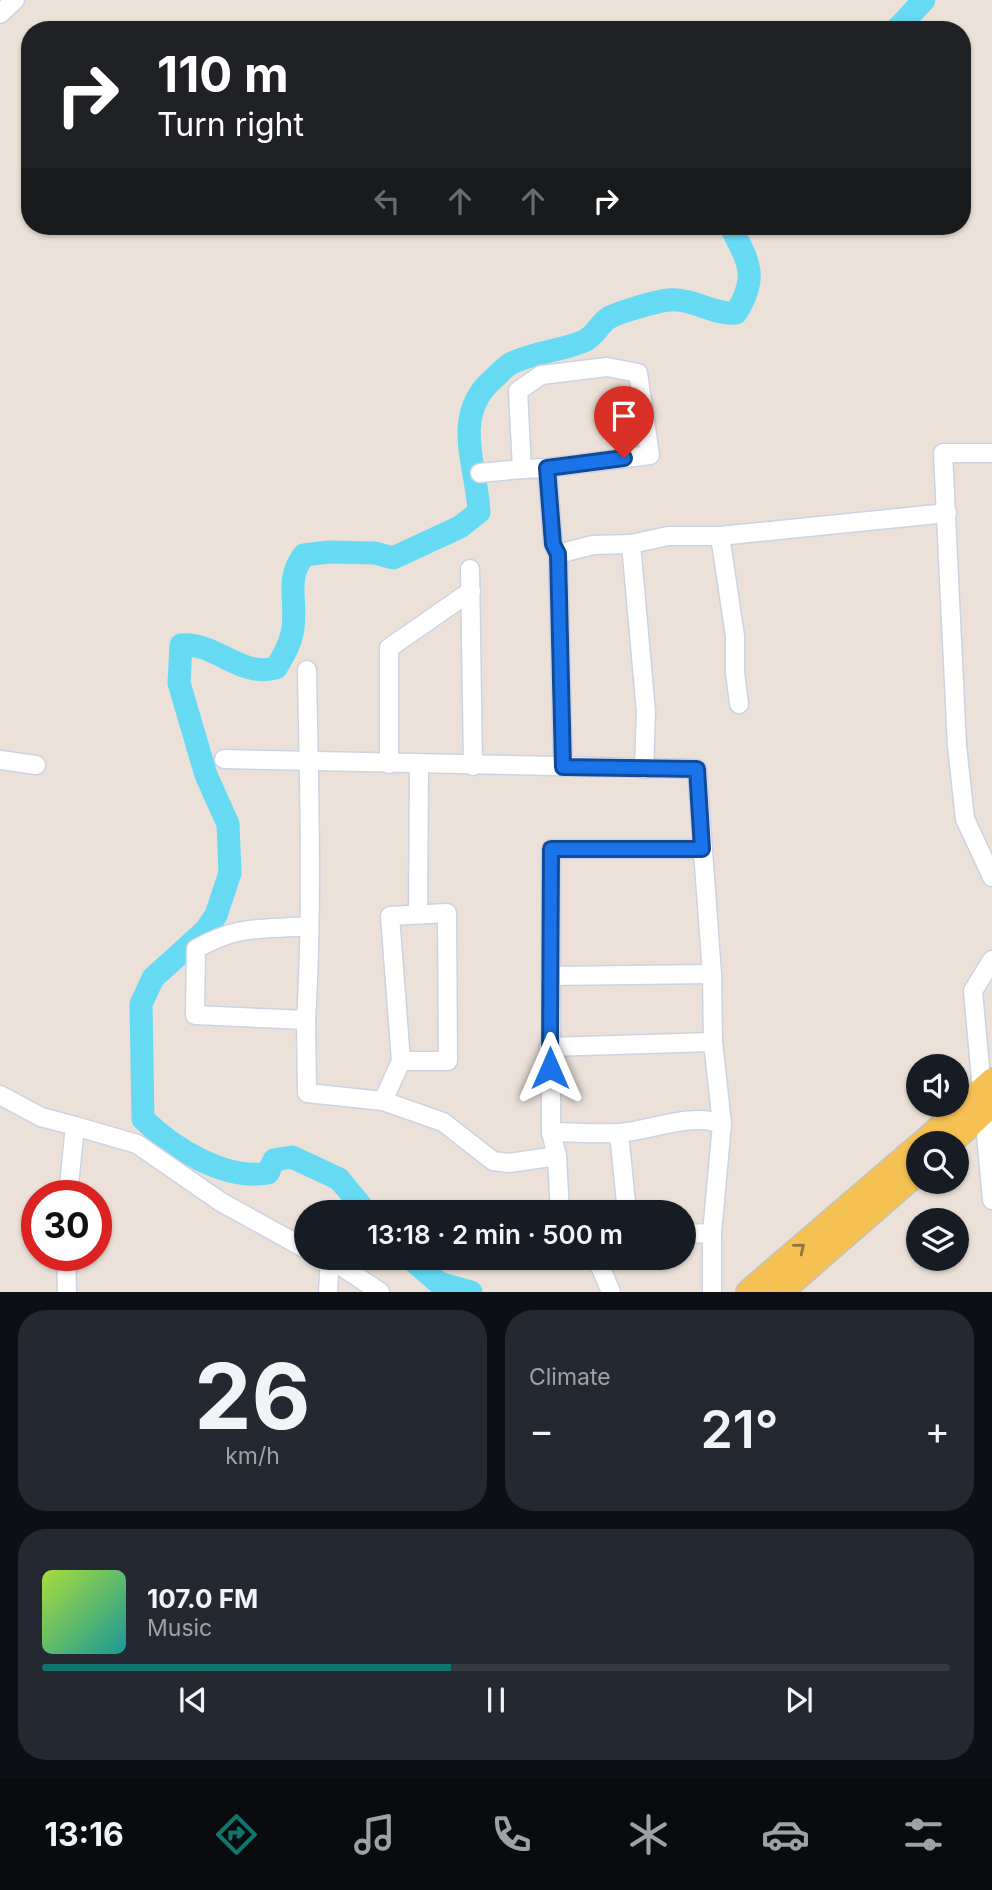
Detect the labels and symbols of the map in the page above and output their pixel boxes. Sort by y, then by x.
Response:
pin [594,386,654,458]
position arrow [513,1031,587,1105]
speed limit sign: 30 [21,1180,112,1271]
one-way arrow [792,1244,805,1256]

